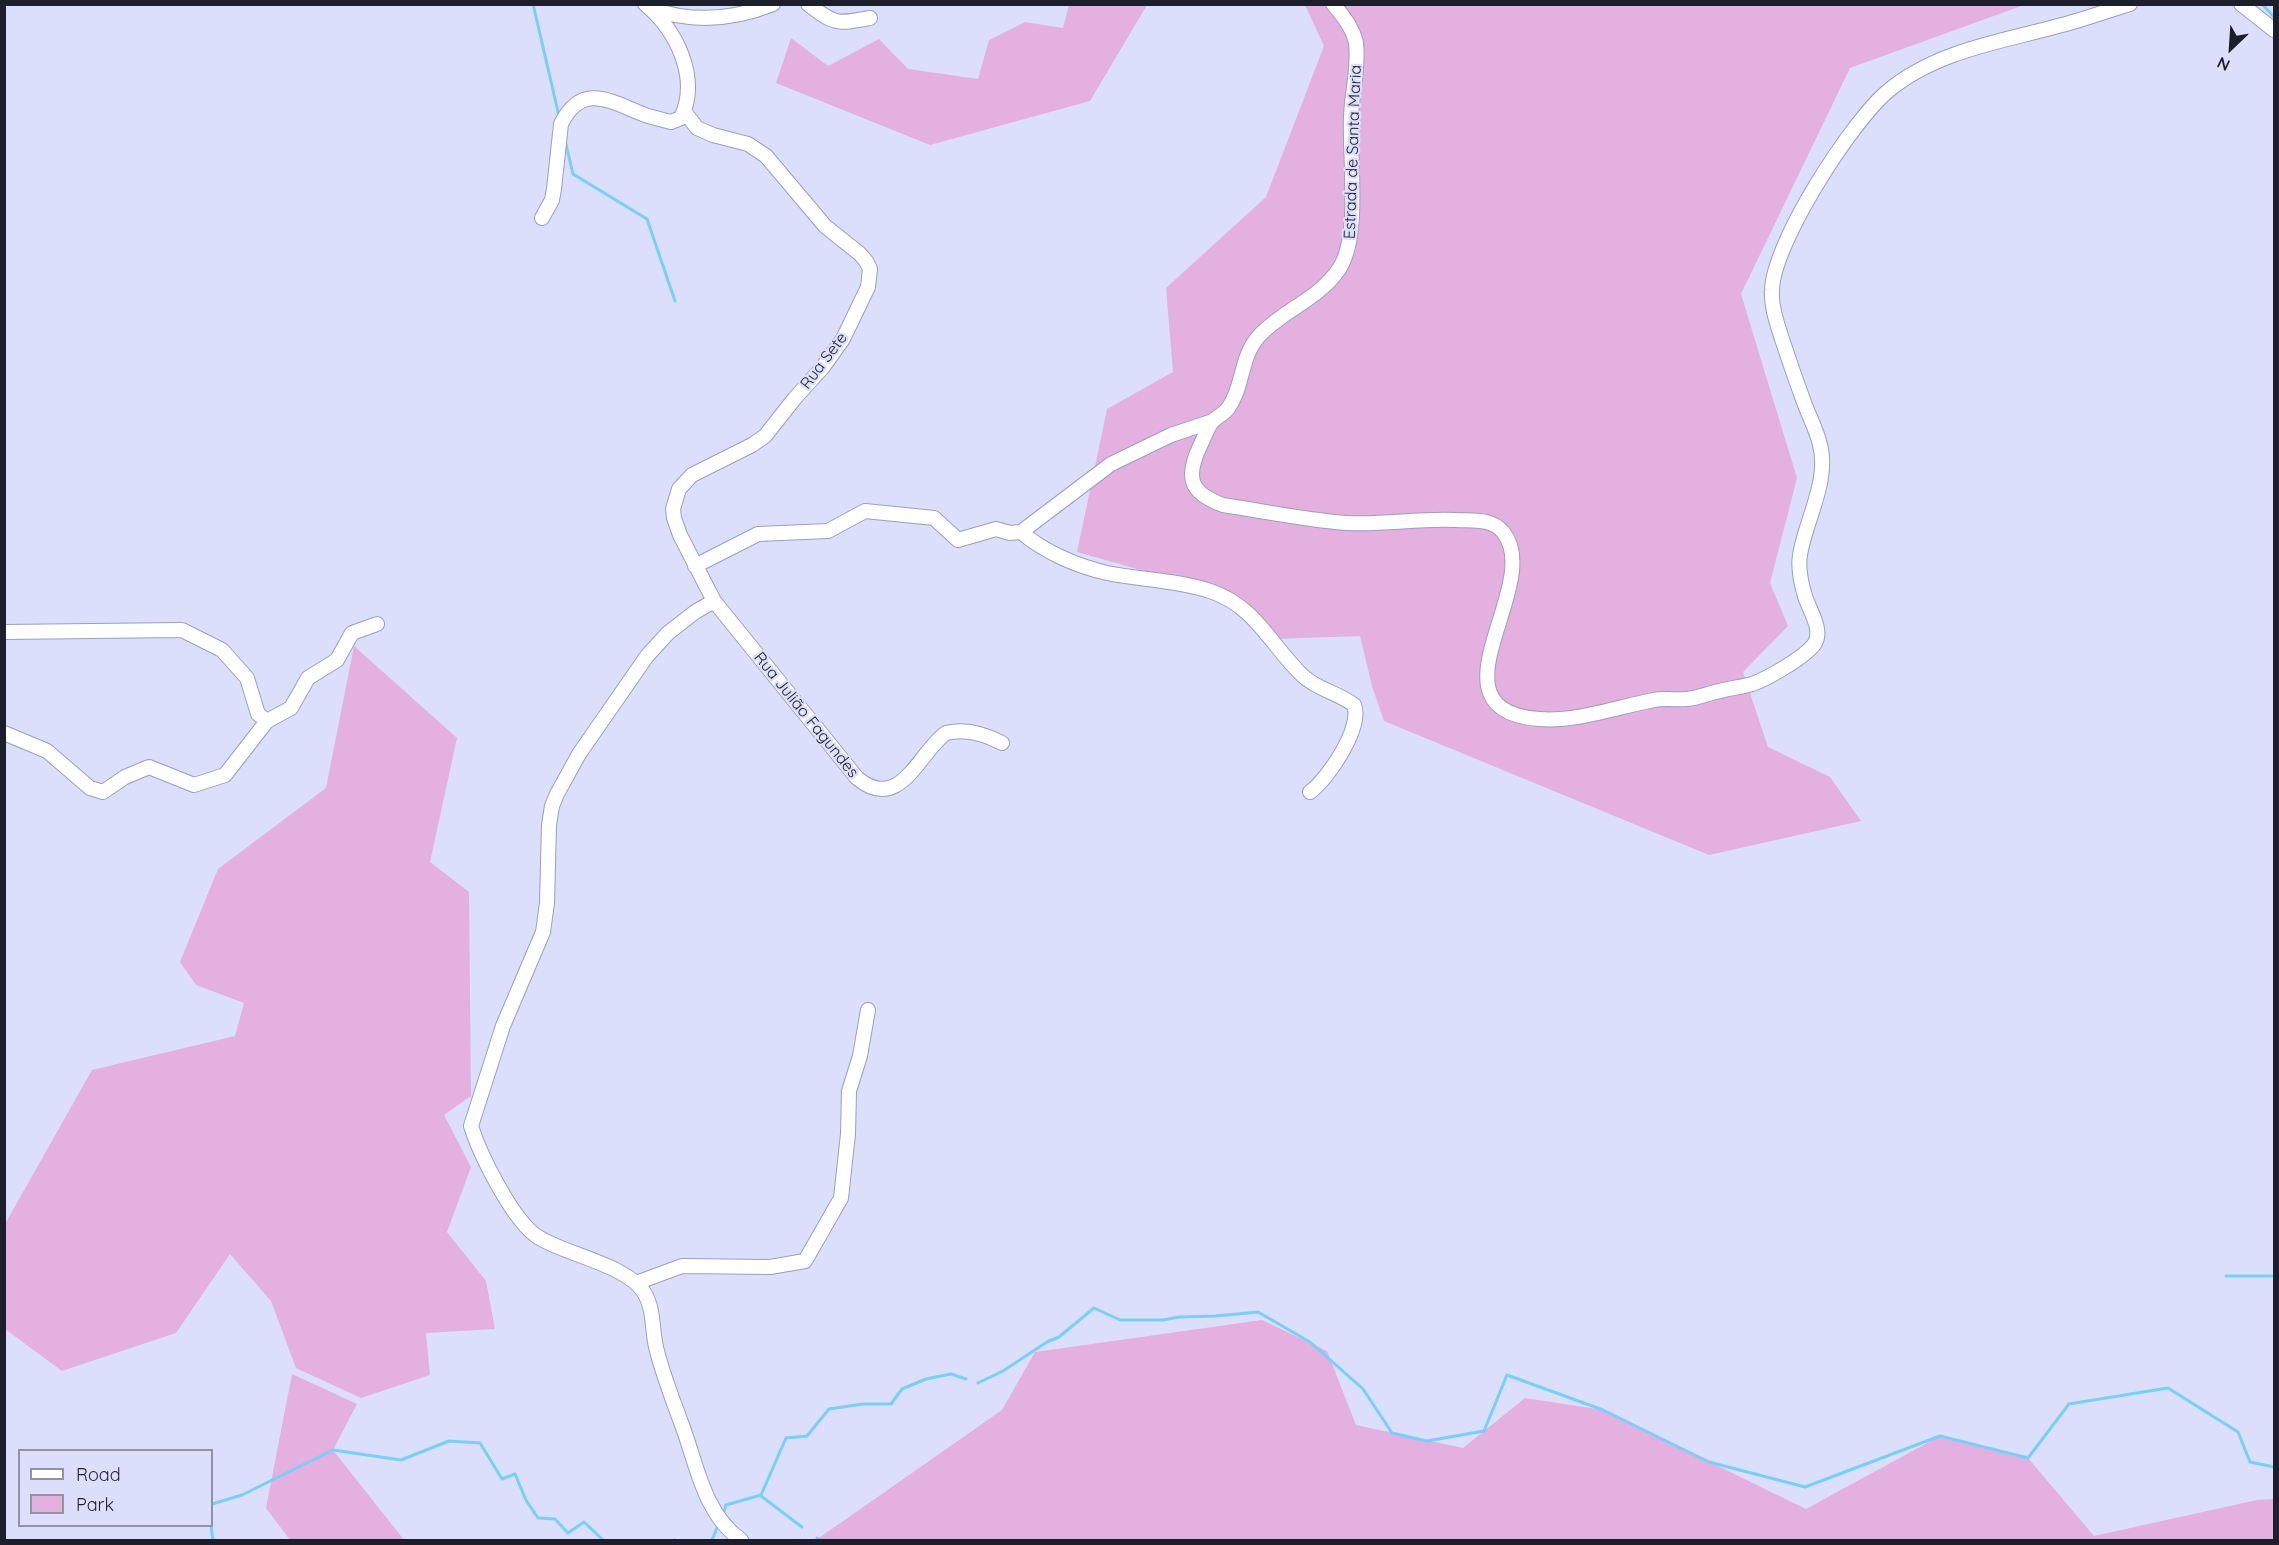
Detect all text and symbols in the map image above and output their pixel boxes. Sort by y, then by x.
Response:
north arrow [2201,18,2261,78]
text: N [2214,53,2233,76]
street label: Estrada de Santa Maria [1340,65,1366,239]
street label: Rua Sete [796,329,852,393]
street label: Rua Julião Fagundes [750,648,862,782]
legend [18,1449,213,1527]
text: Road [76,1463,121,1486]
text: Park [76,1493,114,1516]

